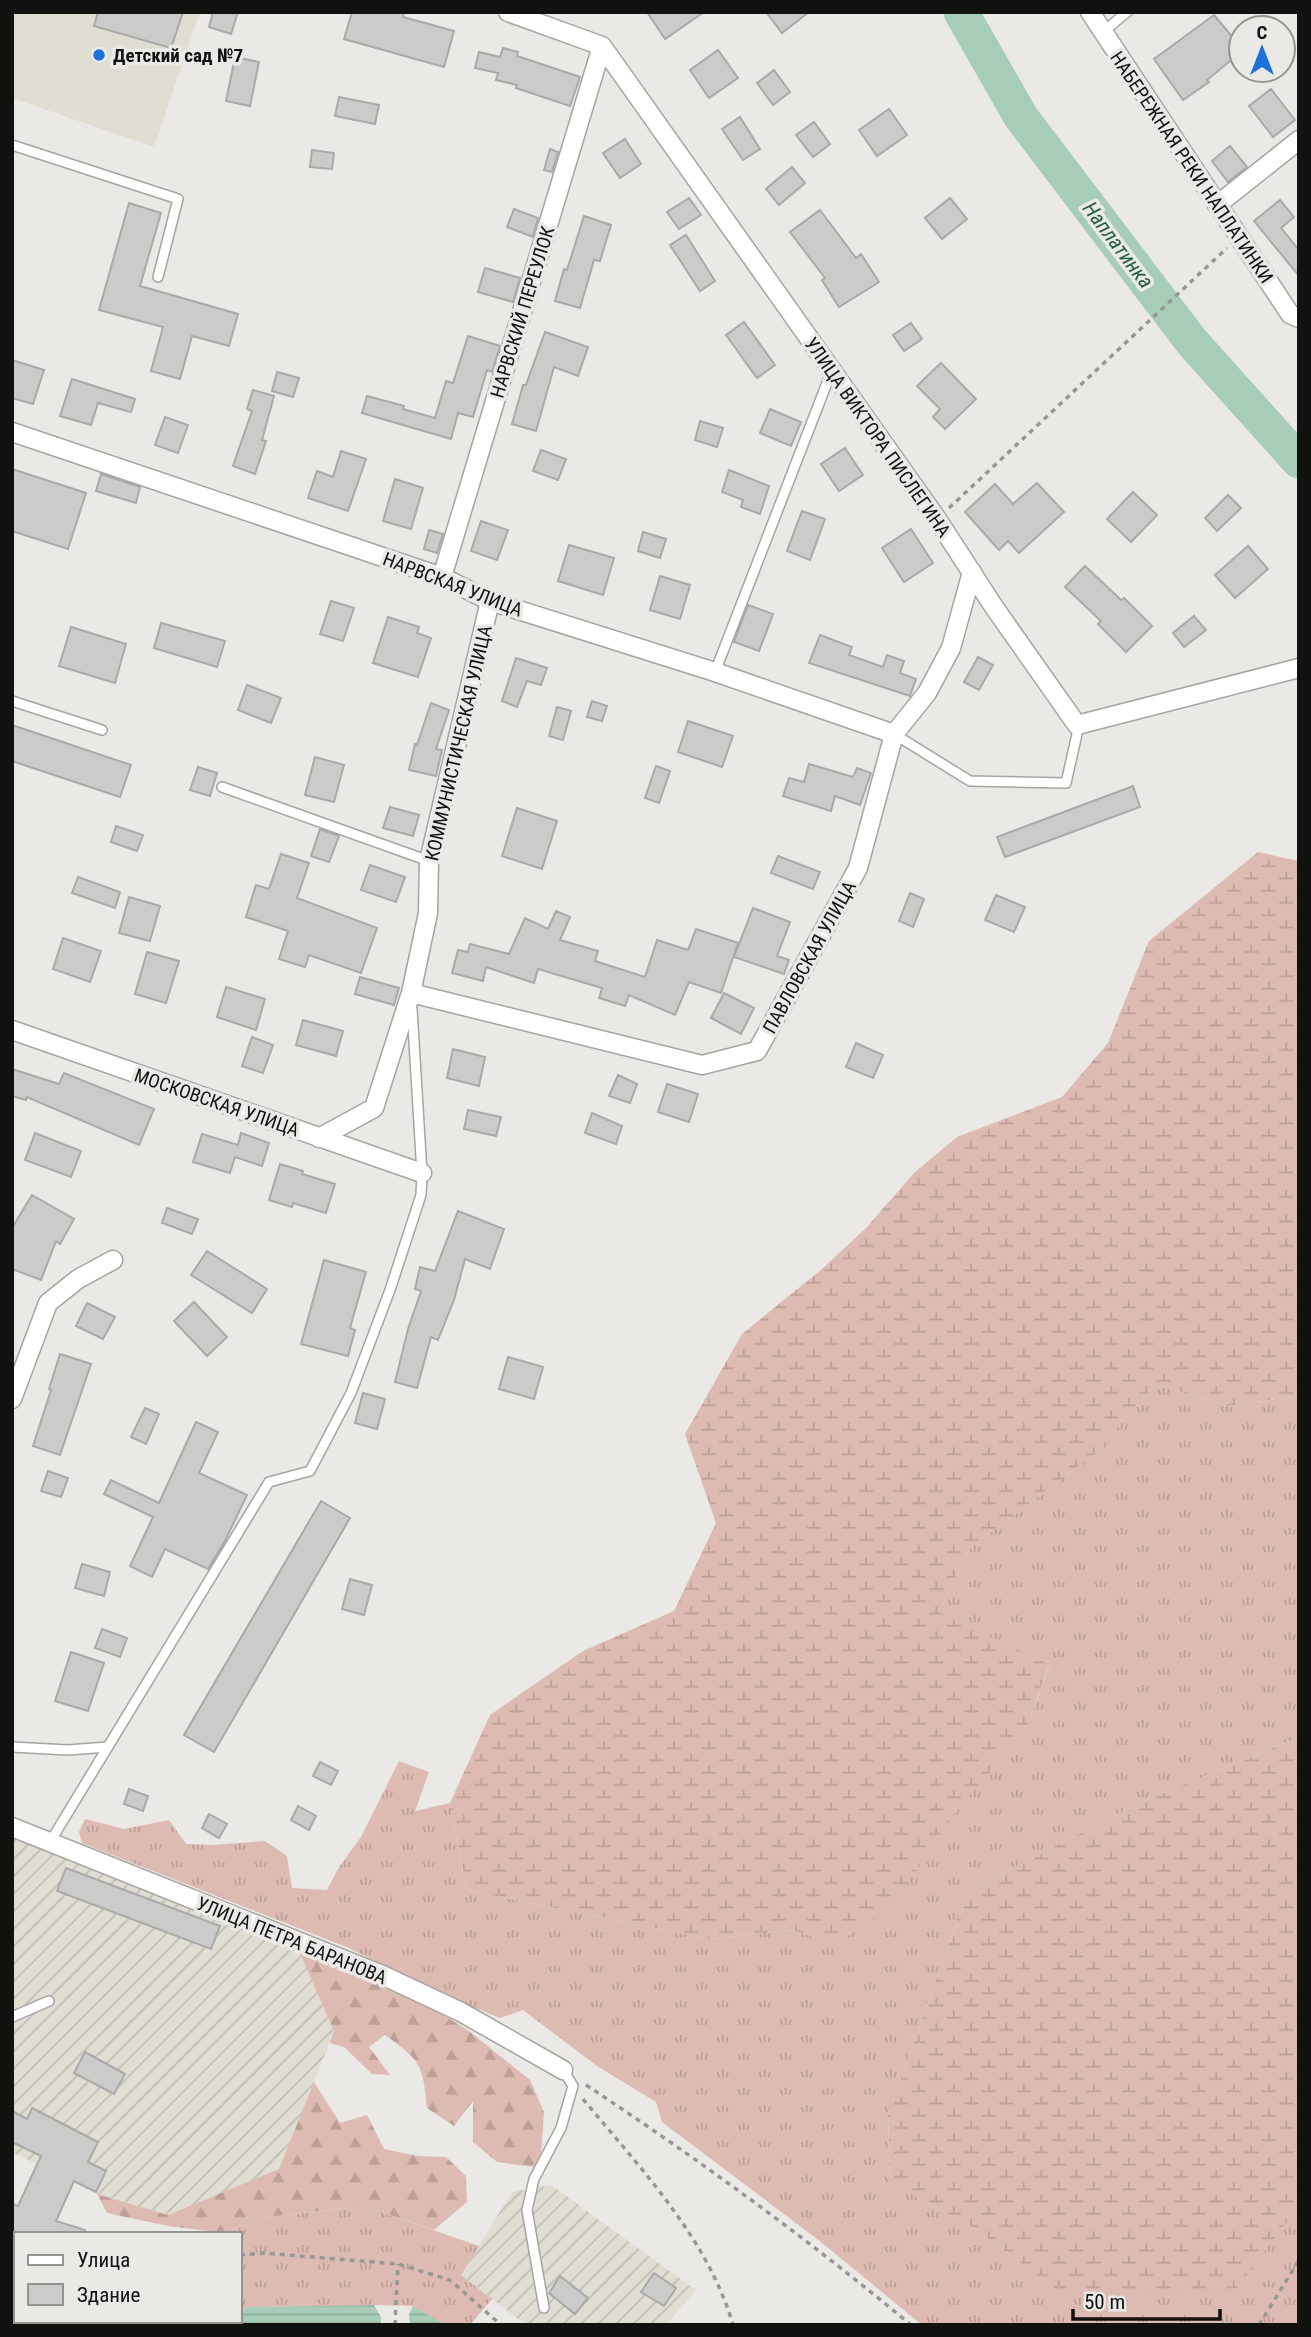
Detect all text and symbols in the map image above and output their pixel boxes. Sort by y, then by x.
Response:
north arrow [1227,14,1297,84]
text: С [1257,21,1268,44]
place label: Детский сад №7 [113,44,243,67]
marker: Детский сад №7 [91,47,107,63]
street label: НАБЕРЕЖНАЯ РЕКИ НАПЛАТИНКИ [1105,47,1278,288]
water label: Наплатинка [1078,197,1158,293]
street label: НАРВСКИЙ ПЕРЕУЛОК [485,223,560,401]
street label: УЛИЦА ВИКТОРА ПИСЛЕГИНА [800,333,956,542]
street label: НАРВСКАЯ УЛИЦА [380,547,526,622]
street label: КОММУНИСТИЧЕСКАЯ УЛИЦА [420,623,497,863]
street label: ПАВЛОВСКАЯ УЛИЦА [758,877,861,1037]
street label: МОСКОВСКАЯ УЛИЦА [131,1063,302,1141]
street label: УЛИЦА ПЕТРА БАРАНОВА [193,1892,390,1989]
legend [14,2232,242,2323]
text: Улица [77,2248,130,2272]
scale bar [1073,2278,1220,2322]
text: Здание [77,2283,141,2307]
text: 50 m [1084,2290,1125,2314]

